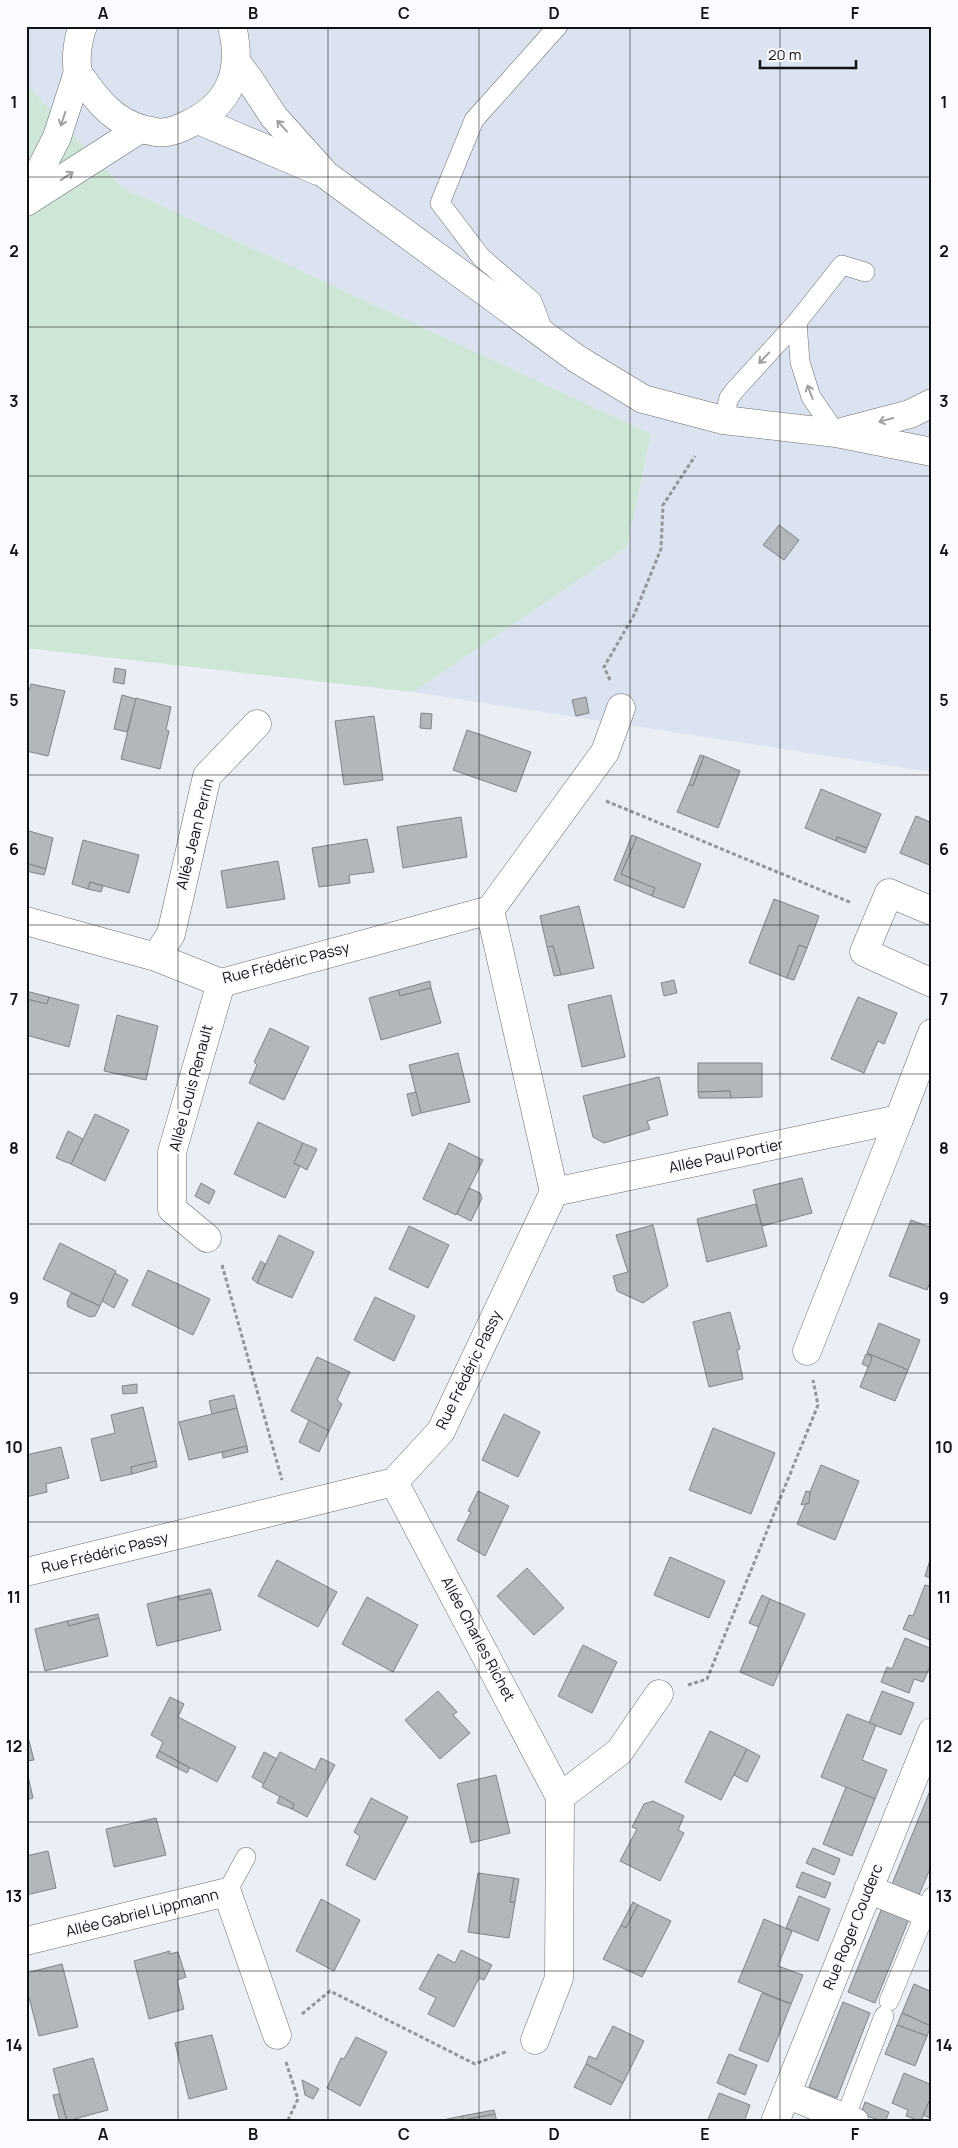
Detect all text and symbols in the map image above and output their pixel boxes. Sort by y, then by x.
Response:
text: A [98,2,109,24]
text: B [248,2,258,24]
text: C [398,2,410,24]
text: D [548,2,560,24]
text: E [700,2,710,24]
text: F [851,2,860,24]
scale bar [760,38,857,70]
text: 20 m [768,44,801,65]
text: 1 [10,91,18,113]
text: 1 [940,91,948,113]
one-way arrow [58,110,68,126]
one-way arrow [276,119,288,132]
one-way arrow [60,170,74,181]
text: 2 [9,240,19,262]
text: 2 [939,240,949,262]
one-way arrow [758,352,770,364]
one-way arrow [805,385,814,400]
text: 3 [9,390,19,412]
text: 3 [939,390,949,412]
one-way arrow [879,416,895,425]
text: 4 [9,539,19,561]
text: 4 [939,539,949,561]
text: 5 [9,689,19,711]
text: 5 [939,689,949,711]
street label: Allée Jean Perrin [171,776,218,892]
text: 6 [9,838,19,860]
text: 6 [939,838,949,860]
street label: Rue Frédéric Passy [220,937,352,988]
text: 7 [10,988,18,1010]
text: 7 [940,988,948,1010]
street label: Allée Louis Renault [163,1022,218,1154]
street label: Allée Paul Portier [667,1133,786,1178]
text: 8 [9,1137,19,1159]
text: 8 [939,1137,949,1159]
text: 9 [9,1287,19,1309]
text: 9 [939,1287,949,1309]
street label: Rue Frédéric Passy [431,1307,507,1433]
text: 10 [5,1436,23,1458]
text: 10 [935,1436,953,1458]
street label: Rue Frédéric Passy [39,1527,171,1578]
street label: Allée Charles Richet [437,1573,520,1705]
text: 11 [7,1586,21,1608]
text: 11 [937,1586,951,1608]
text: 12 [6,1735,22,1757]
text: 12 [936,1735,952,1757]
street label: Rue Roger Couderc [818,1861,887,1993]
street label: Allée Gabriel Lippmann [63,1883,221,1942]
text: 13 [6,1885,22,1907]
text: 13 [936,1885,952,1907]
text: 14 [6,2034,22,2056]
text: 14 [936,2034,952,2056]
text: A [98,2123,109,2145]
text: B [248,2123,258,2145]
text: C [398,2123,410,2145]
text: D [548,2123,560,2145]
text: E [700,2123,710,2145]
text: F [851,2123,860,2145]

